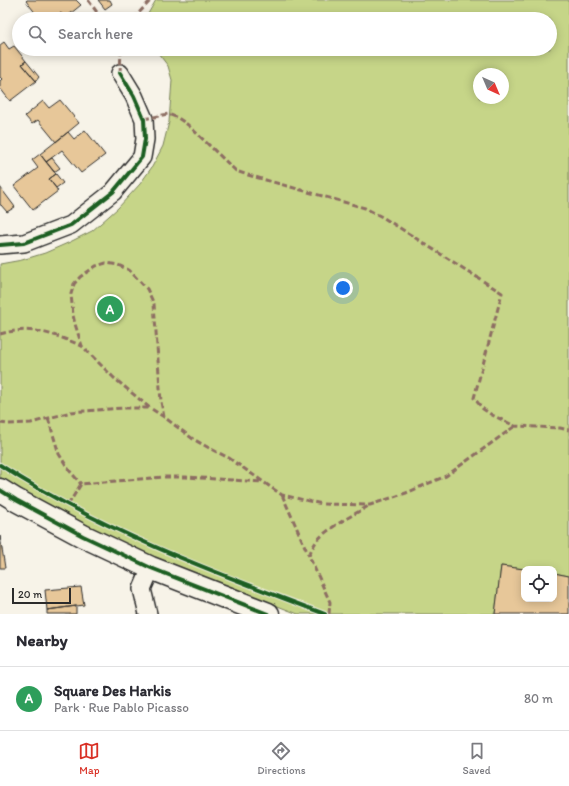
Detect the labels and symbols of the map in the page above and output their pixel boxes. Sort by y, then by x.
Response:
north arrow [473,68,509,104]
your location [333,278,353,298]
pin: A [97,294,123,324]
scale bar [12,586,71,605]

